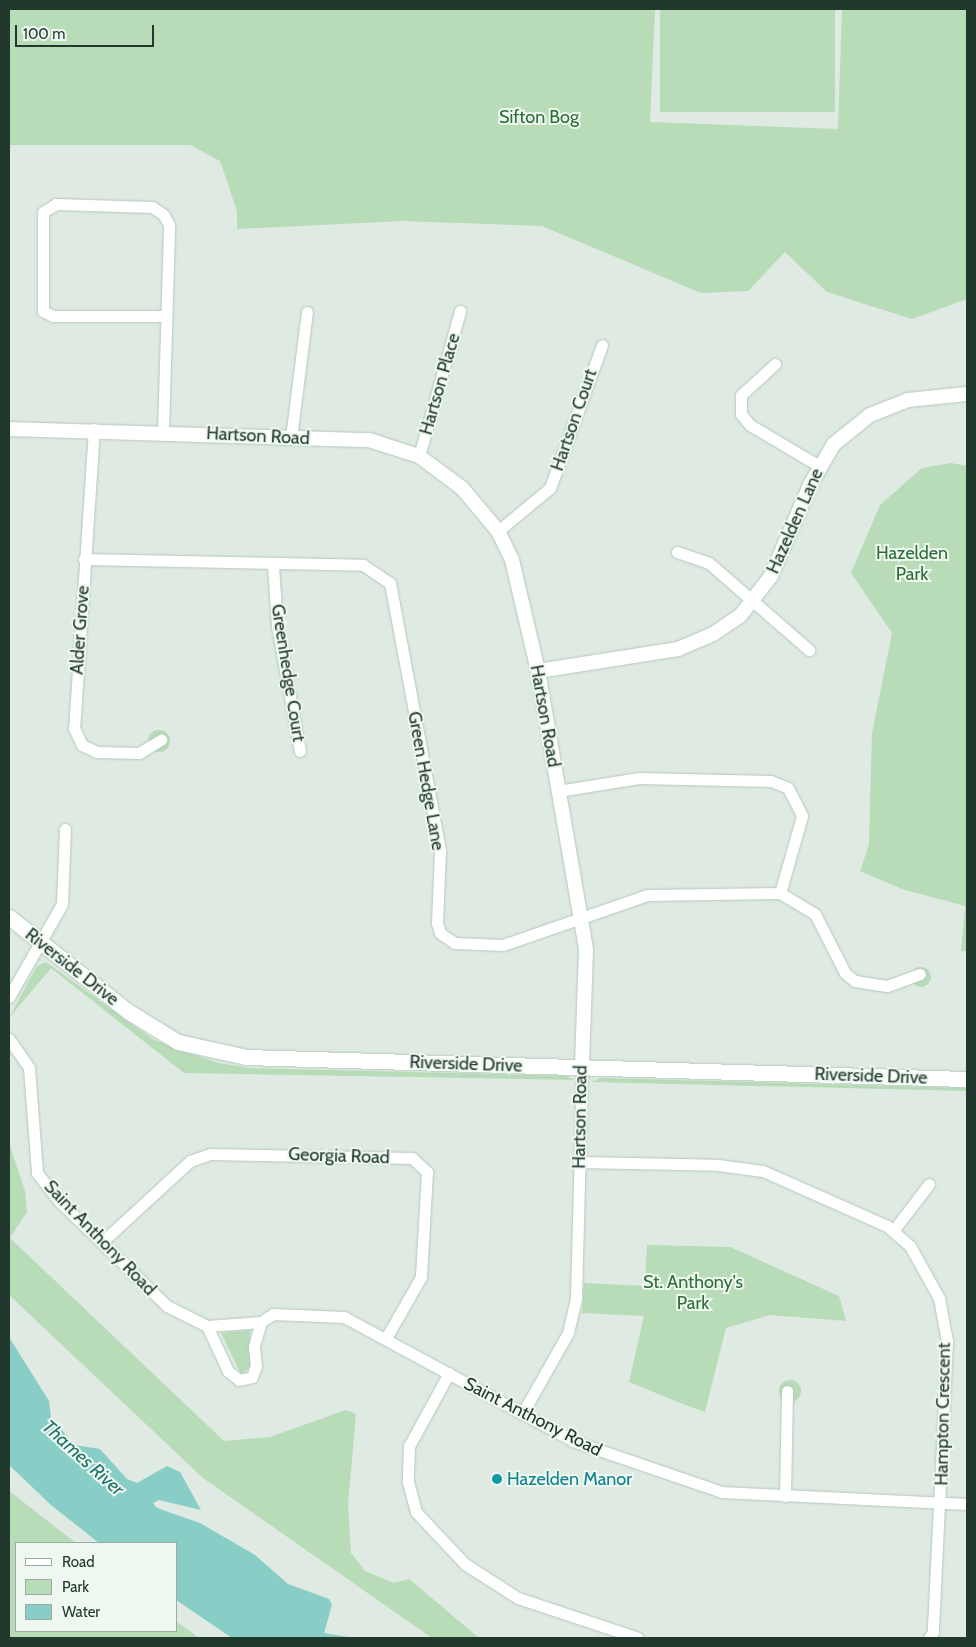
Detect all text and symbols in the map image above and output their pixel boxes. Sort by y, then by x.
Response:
scale bar [18,15,156,47]
text: 100 m [23,25,65,43]
park label: Sifton Bog [499,106,579,128]
street label: Hartson Place [415,331,465,437]
street label: Hartson Court [546,366,602,474]
street label: Hartson Road [206,423,310,449]
street label: Hazelden Lane [762,465,828,577]
park label: Hazelden Park [876,543,948,586]
street label: Alder Grove [66,585,94,675]
street label: Greenhedge Court [266,603,310,743]
street label: Hartson Road [525,663,565,769]
street label: Green Hedge Lane [403,710,449,852]
street label: Riverside Drive [21,924,123,1010]
street label: Riverside Drive [409,1051,523,1077]
street label: Riverside Drive [814,1063,928,1089]
street label: Hartson Road [568,1065,592,1169]
street label: Georgia Road [288,1143,390,1169]
street label: Saint Anthony Road [40,1176,160,1300]
park label: St. Anthony's Park [643,1272,743,1315]
street label: Hampton Crescent [931,1342,955,1486]
street label: Saint Anthony Road [461,1373,605,1461]
water label: Thames River [37,1415,129,1501]
place label: Hazelden Manor [507,1468,632,1490]
marker: Hazelden Manor [491,1473,503,1485]
legend [15,1542,178,1632]
text: Road [62,1553,95,1571]
text: Park [62,1578,89,1596]
text: Water [62,1603,100,1621]

